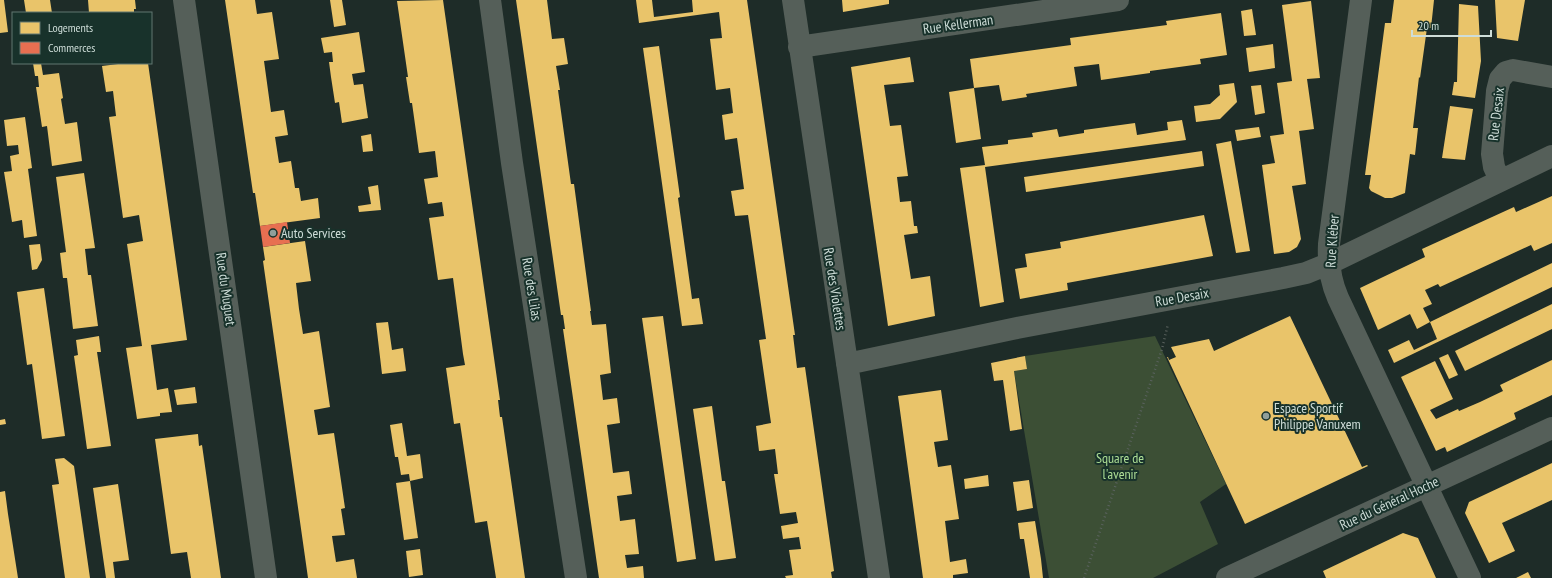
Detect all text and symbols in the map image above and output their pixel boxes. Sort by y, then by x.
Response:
street label: Rue Kellerman [922,10,994,38]
legend [12,12,152,64]
scale bar [1412,12,1491,38]
text: 20 m [1418,18,1439,33]
text: Logements [48,20,93,35]
text: Commerces [48,40,95,55]
street label: Rue Desaix [1484,86,1508,142]
street label: Rue Kléber [1321,214,1343,268]
place label: Auto Services [281,224,346,242]
marker: Auto Services [268,228,278,238]
street label: Rue des Violettes [820,246,850,332]
street label: Rue du Muguet [212,251,240,327]
street label: Rue des Lilas [518,256,546,322]
street label: Rue Desaix [1154,283,1210,311]
place label: Espace Sportif Philippe Vanuxem [1274,399,1361,433]
marker: Espace Sportif Philippe Vanuxem [1261,411,1271,421]
park label: Square de l'avenir [1096,449,1144,483]
street label: Rue du Général Hoche [1337,472,1442,534]

